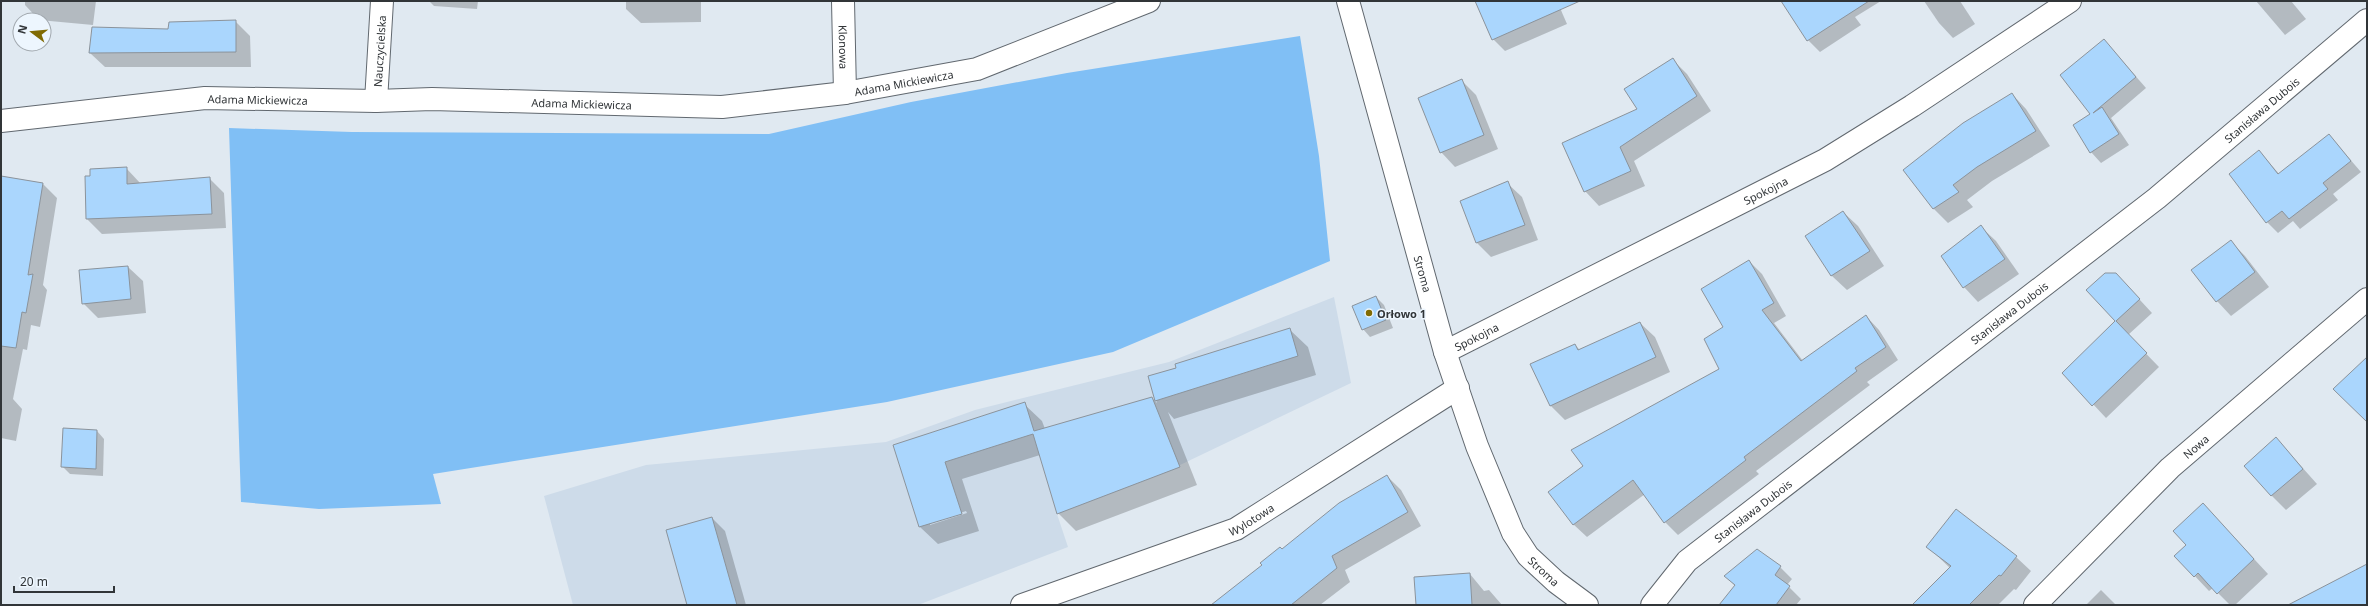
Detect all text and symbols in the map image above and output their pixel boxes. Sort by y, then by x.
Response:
north arrow [12,12,52,52]
street label: Nauczycielska [369,15,389,87]
text: N [13,23,30,35]
street label: Klonowa [836,25,852,69]
street label: Adama Mickiewicza [853,66,954,99]
street label: Stanisława Dubois [2221,73,2302,146]
street label: Adama Mickiewicza [207,91,308,107]
street label: Adama Mickiewicza [531,94,632,112]
street label: Spokojna [1741,173,1790,208]
street label: Stroma [1411,254,1436,294]
street label: Stanisława Dubois [1967,278,2051,347]
place label: Orłowo 1 [1377,306,1426,321]
marker: Orłowo 1 [1364,308,1374,318]
street label: Spokojna [1452,319,1501,354]
street label: Nowa [2179,431,2212,461]
street label: Stanisława Dubois [1711,476,1794,545]
street label: Wylotowa [1227,500,1276,539]
street label: Stroma [1525,553,1563,589]
scale bar [14,568,114,594]
text: 20 m [20,573,48,590]

